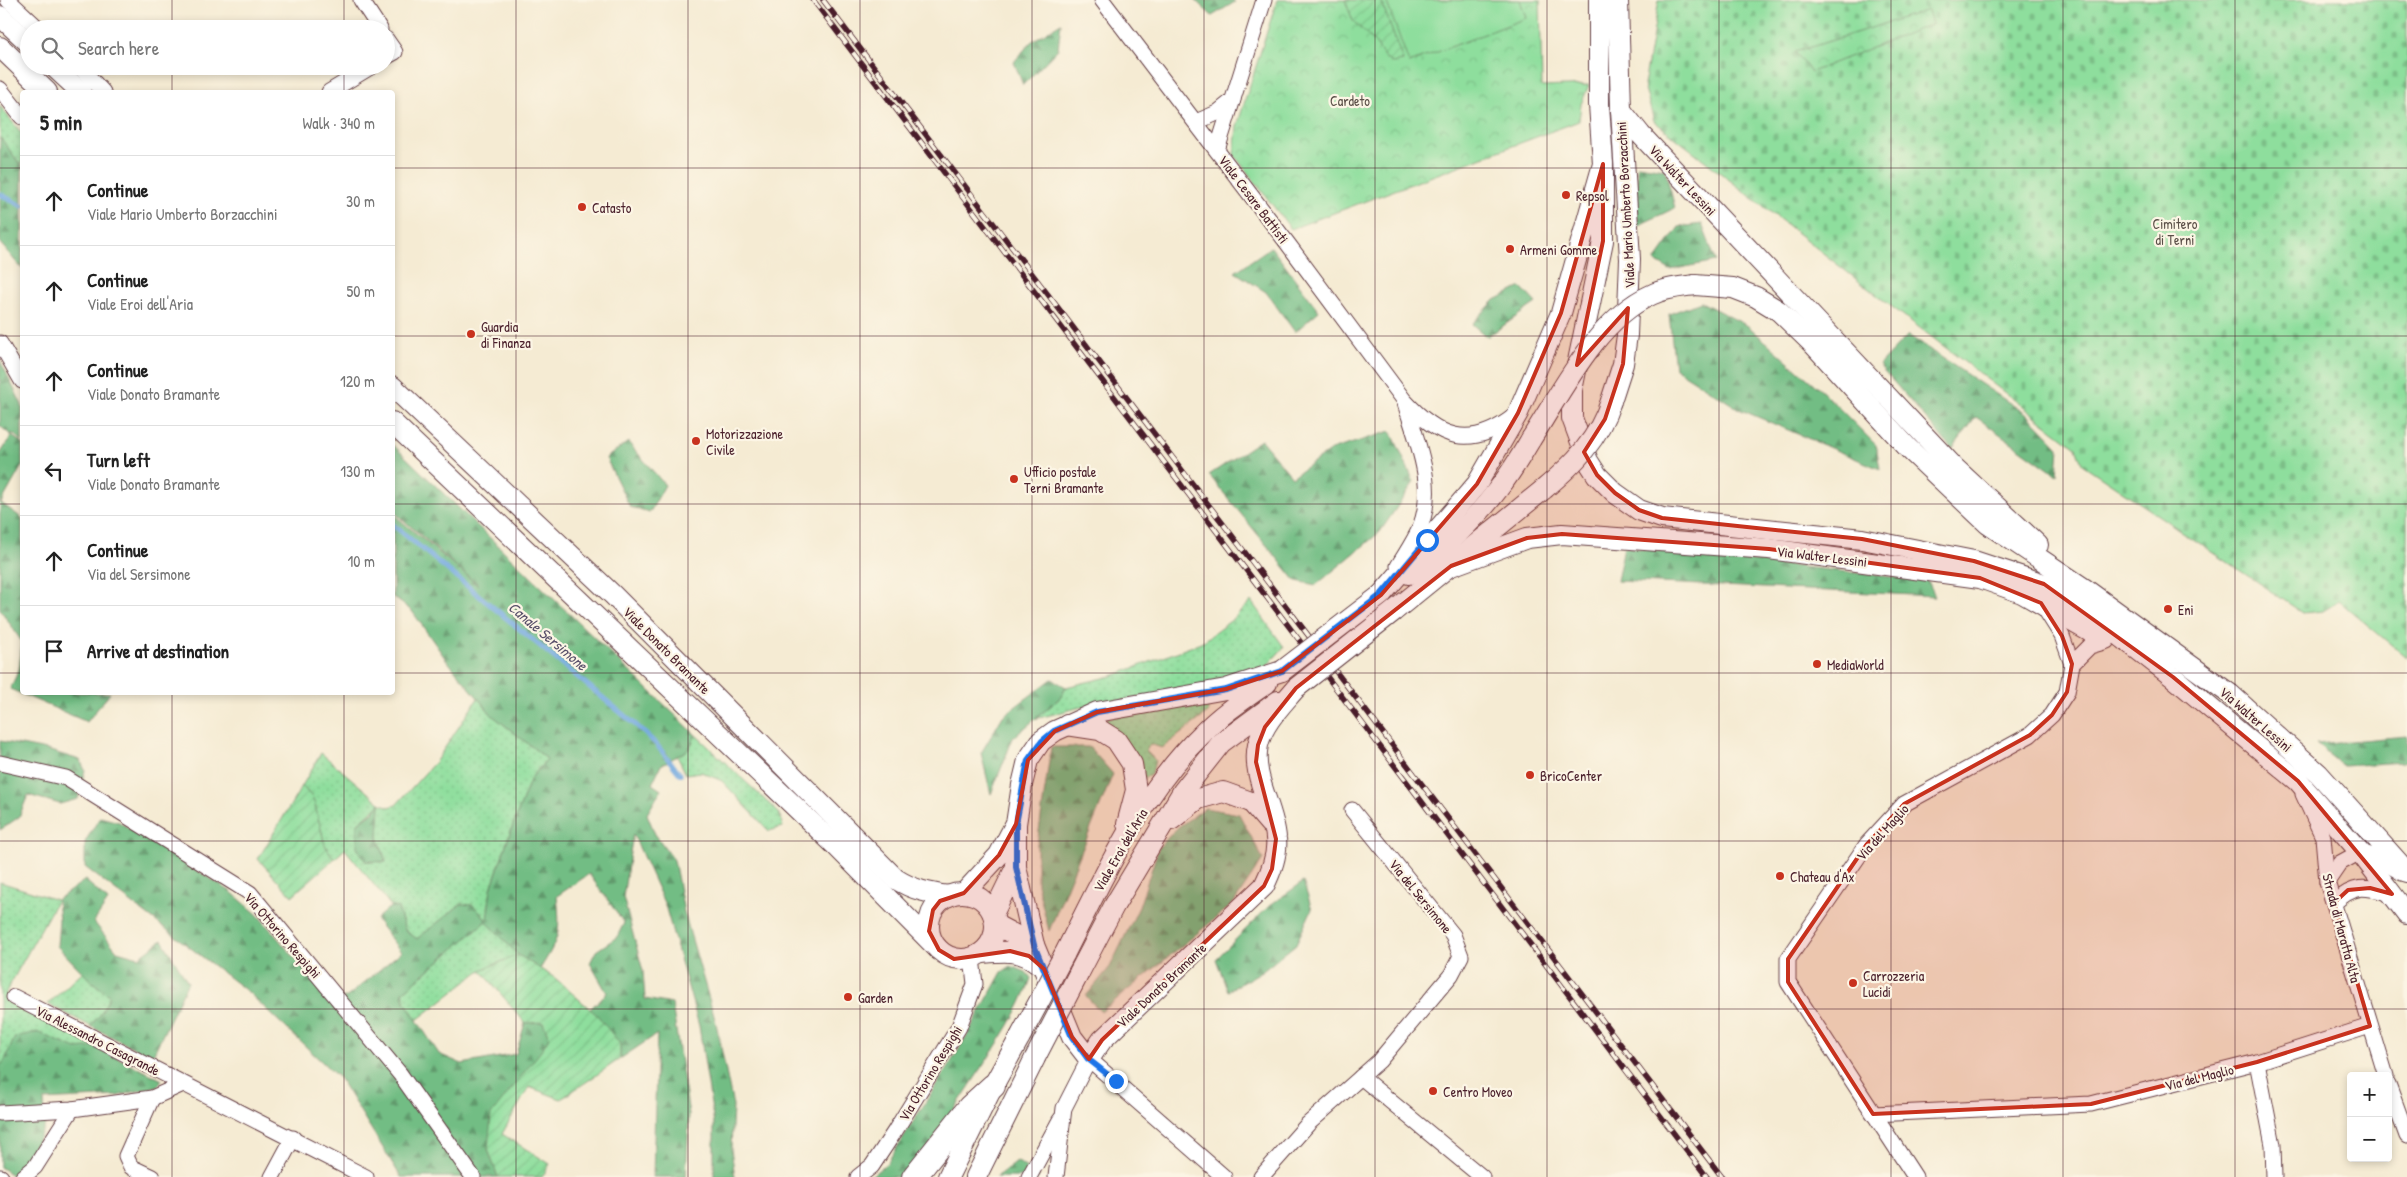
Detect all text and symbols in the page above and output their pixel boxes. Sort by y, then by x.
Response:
search box [20,20,395,75]
icon: search [38,34,66,62]
text: Search here [78,35,159,61]
park label: Cardeto [1330,91,1370,110]
text: 5 min [40,108,82,137]
text: Walk · 340 m [303,112,375,134]
street label: Viale Mario Umberto Borzacchini [1611,121,1639,289]
street label: Via Walter Lessini [1645,140,1721,220]
street label: Viale Cesare Battisti [1215,151,1293,247]
text: Continue [87,177,148,203]
place label: Repsol [1576,186,1609,206]
icon: ahead [40,187,68,215]
marker: Repsol [1560,189,1572,201]
text: 30 m [346,190,375,212]
place label: Catasto [592,198,632,217]
marker: Catasto [576,201,588,213]
text: Viale Mario Umberto Borzacchini [87,203,278,225]
park label: Cimitero di Terni [2153,214,2198,249]
place label: Armeni Gomme [1520,240,1597,259]
marker: Armeni Gomme [1504,243,1516,255]
text: Continue [87,267,148,293]
icon: ahead [40,277,68,305]
text: 50 m [347,280,375,302]
text: Viale Eroi dell'Aria [87,293,193,315]
place label: Guardia di Finanza [481,317,531,352]
marker: Guardia di Finanza [465,328,477,340]
text: Continue [87,357,148,383]
icon: ahead [40,367,68,395]
text: 120 m [340,370,375,392]
text: Viale Donato Bramante [87,383,220,405]
place label: Motorizzazione Civile [706,424,784,459]
marker: Motorizzazione Civile [690,435,702,447]
text: Turn left [87,447,150,473]
icon: left [40,457,68,485]
text: 130 m [340,460,375,482]
place label: Ufficio postale Terni Bramante [1024,462,1104,497]
text: Viale Donato Bramante [87,473,220,495]
marker: Ufficio postale Terni Bramante [1008,473,1020,485]
route start [1416,529,1439,552]
text: Continue [87,537,148,563]
street label: Via Walter Lessini [1776,541,1868,571]
icon: ahead [40,547,68,575]
text: 10 m [347,550,375,572]
text: Via del Sersimone [87,563,191,585]
water label: Canale Sersimone [504,597,593,676]
place label: Eni [2178,600,2194,619]
street label: Viale Donato Bramante [619,602,715,698]
marker: Eni [2162,603,2174,615]
icon: arrive [40,637,68,665]
text: Arrive at destination [87,638,229,664]
place label: MediaWorld [1827,655,1884,674]
marker: MediaWorld [1811,658,1823,670]
street label: Via Walter Lessini [2216,682,2296,756]
place label: BricoCenter [1540,766,1603,785]
marker: BricoCenter [1524,769,1536,781]
street label: Via del Maglio [1851,799,1914,865]
street label: Viale Eroi dell'Aria [1089,805,1152,895]
street label: Via del Sersimone [1385,855,1457,938]
place label: Chateau d'Ax [1790,867,1855,886]
marker: Chateau d'Ax [1774,870,1786,882]
street label: Strada di Maratta Alta [2318,871,2366,985]
street label: Via Ottorino Respighi [240,888,326,983]
street label: Viale Donato Bramante [1112,938,1210,1032]
place label: Carrozzeria Lucidi [1863,966,1925,1001]
marker: Carrozzeria Lucidi [1847,977,1859,989]
place label: Garden [858,988,893,1007]
marker: Garden [842,991,854,1003]
street label: Via Alessandro Casagrande [32,1001,164,1081]
street label: Via Ottorino Respighi [894,1022,967,1125]
street label: Via del Maglio [2163,1059,2236,1096]
route end [1105,1070,1128,1093]
map controls [2347,1072,2392,1162]
button: + [2347,1072,2392,1117]
place label: Centro Moveo [1443,1082,1513,1101]
marker: Centro Moveo [1427,1085,1439,1097]
button: − [2347,1117,2392,1162]

